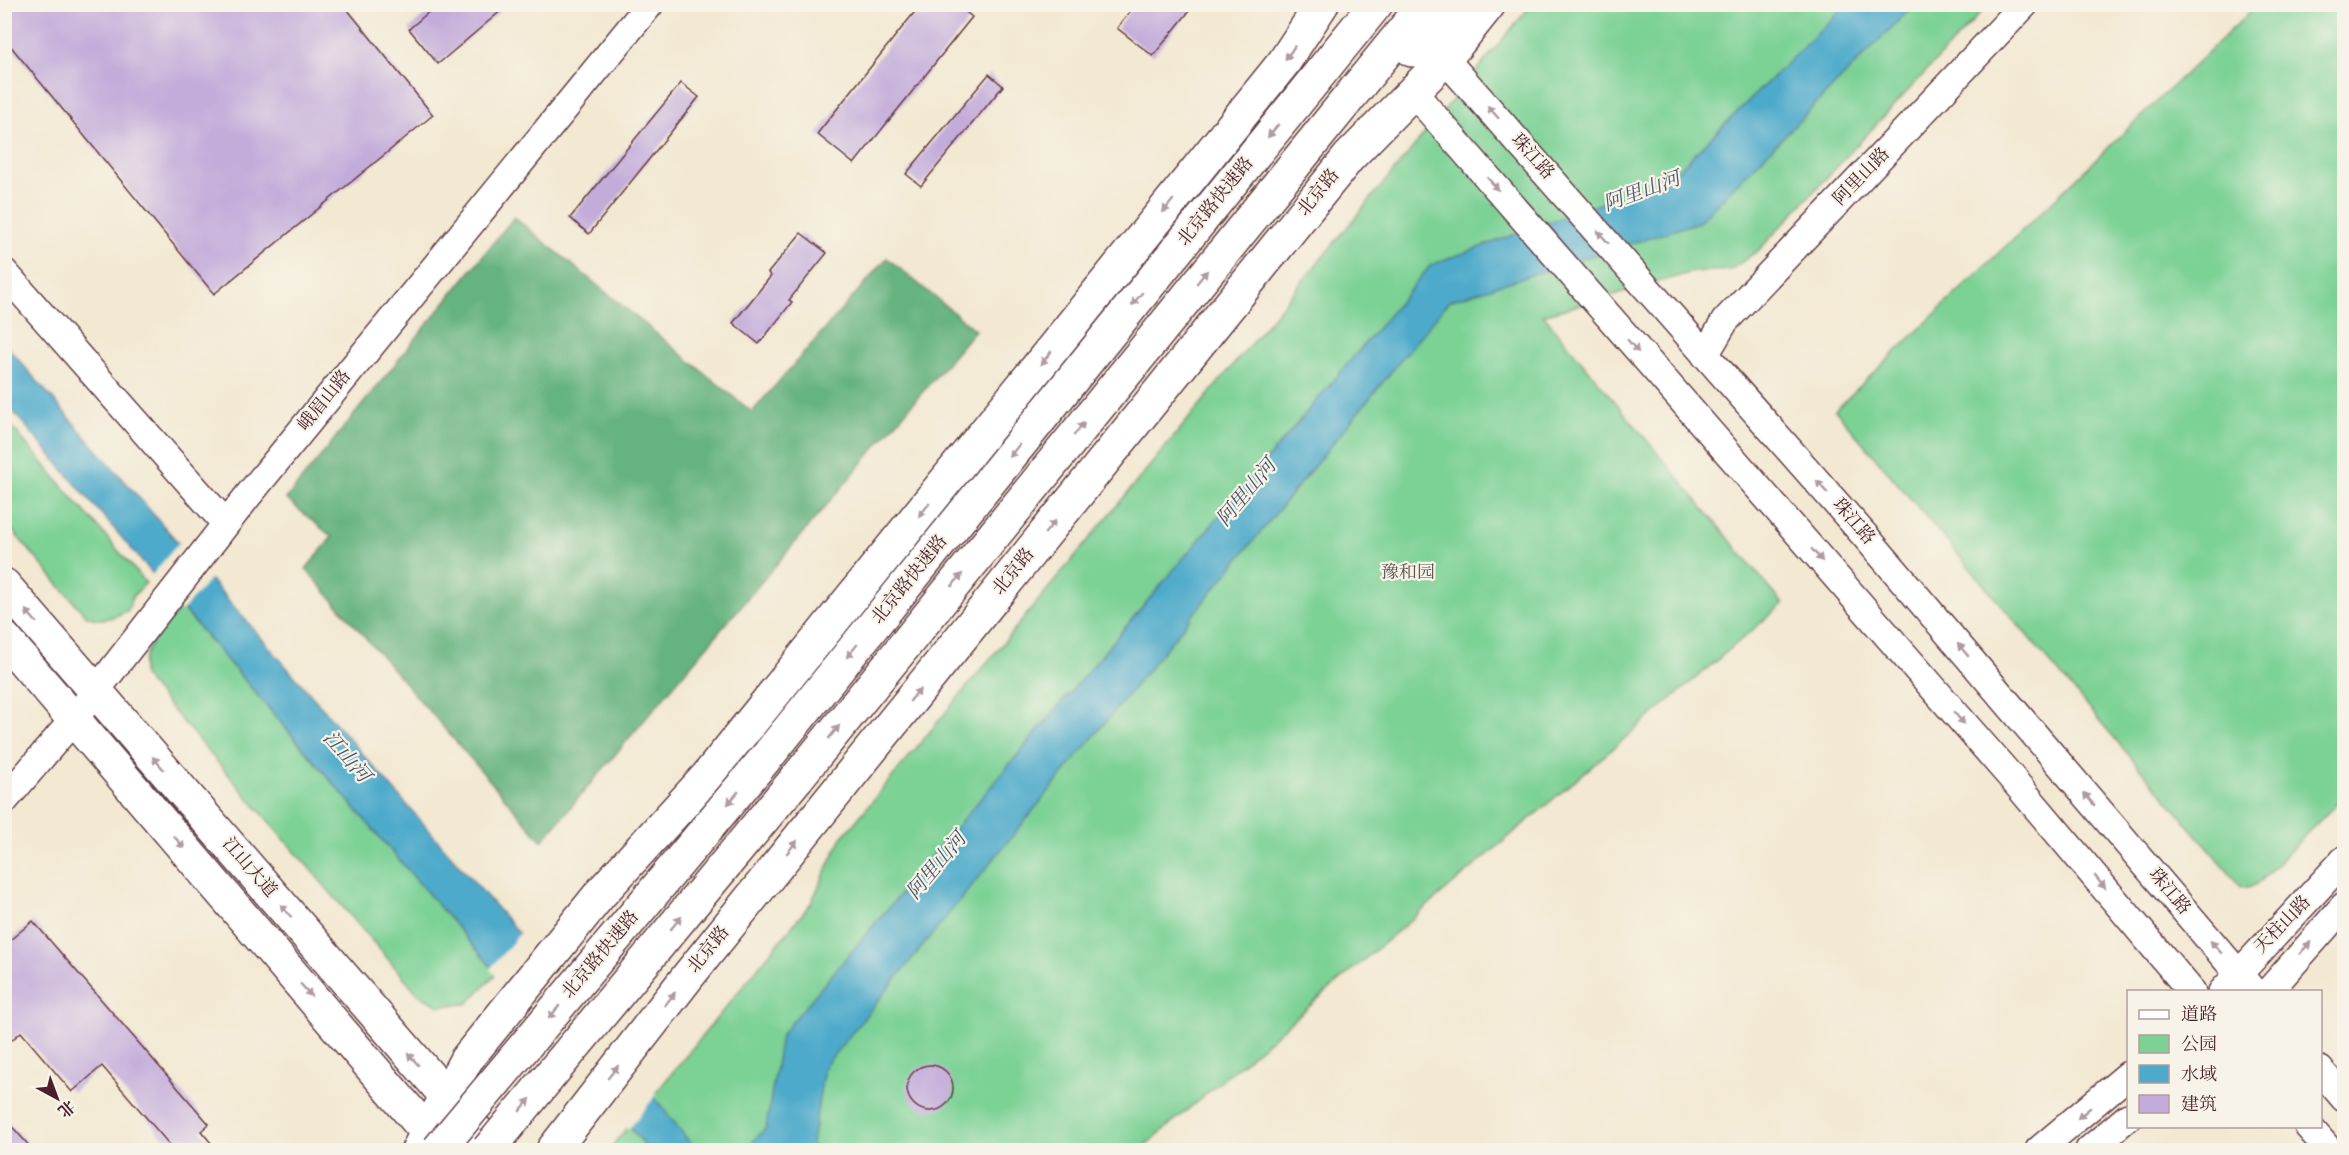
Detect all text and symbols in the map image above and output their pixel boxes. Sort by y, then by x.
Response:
one-way arrow [1284,45,1295,61]
one-way arrow [1486,105,1500,120]
one-way arrow [1267,124,1280,139]
street label: 珠江路 [1505,129,1559,185]
street label: 阿里山路 [1829,143,1895,211]
street label: 北京路快速路 [1173,153,1259,251]
street label: 北京路 [1293,165,1345,221]
water label: 阿里山河 [1600,166,1687,217]
one-way arrow [1486,176,1500,191]
one-way arrow [1162,198,1175,214]
one-way arrow [1596,230,1610,245]
one-way arrow [1195,270,1208,285]
one-way arrow [1132,292,1144,307]
one-way arrow [1626,338,1639,353]
one-way arrow [1040,350,1053,366]
street label: 峨眉山路 [293,366,357,436]
one-way arrow [1073,421,1086,437]
one-way arrow [1008,443,1021,459]
water label: 阿里山河 [1212,452,1284,532]
one-way arrow [1816,480,1829,495]
street label: 珠江路 [1827,494,1879,550]
one-way arrow [918,502,930,517]
one-way arrow [1044,519,1057,535]
street label: 北京路快速路 [867,531,953,629]
street label: 北京路 [988,544,1040,600]
one-way arrow [1810,548,1824,563]
park label: 豫和园 [1381,562,1435,585]
one-way arrow [950,573,962,588]
one-way arrow [25,609,38,624]
one-way arrow [1957,643,1970,658]
one-way arrow [847,644,859,659]
one-way arrow [908,688,920,703]
one-way arrow [1952,710,1965,725]
one-way arrow [827,724,840,740]
water label: 江山河 [317,726,377,790]
one-way arrow [152,755,165,771]
one-way arrow [726,790,739,806]
one-way arrow [2083,791,2096,807]
water label: 阿里山河 [902,825,974,905]
street label: 江山大道 [217,833,281,903]
one-way arrow [172,834,185,849]
one-way arrow [786,839,799,855]
street label: 珠江路 [2143,864,2195,920]
one-way arrow [2093,874,2106,889]
street label: 天柱山路 [2250,891,2316,959]
one-way arrow [280,904,293,919]
street label: 北京路快速路 [557,906,645,1004]
one-way arrow [669,916,682,931]
street label: 北京路 [683,922,735,978]
one-way arrow [2210,940,2223,955]
one-way arrow [2298,941,2311,956]
one-way arrow [299,982,312,998]
legend [2127,990,2322,1128]
one-way arrow [664,992,676,1007]
one-way arrow [547,1004,560,1020]
text: 道路 [2181,1004,2217,1027]
text: 公园 [2181,1034,2217,1057]
one-way arrow [407,1051,420,1066]
one-way arrow [607,1064,620,1080]
text: 水域 [2181,1064,2217,1087]
north arrow [27,1068,87,1128]
text: 建筑 [2181,1094,2217,1117]
text: 北 [53,1095,78,1121]
one-way arrow [519,1097,532,1113]
one-way arrow [2077,1106,2092,1119]

